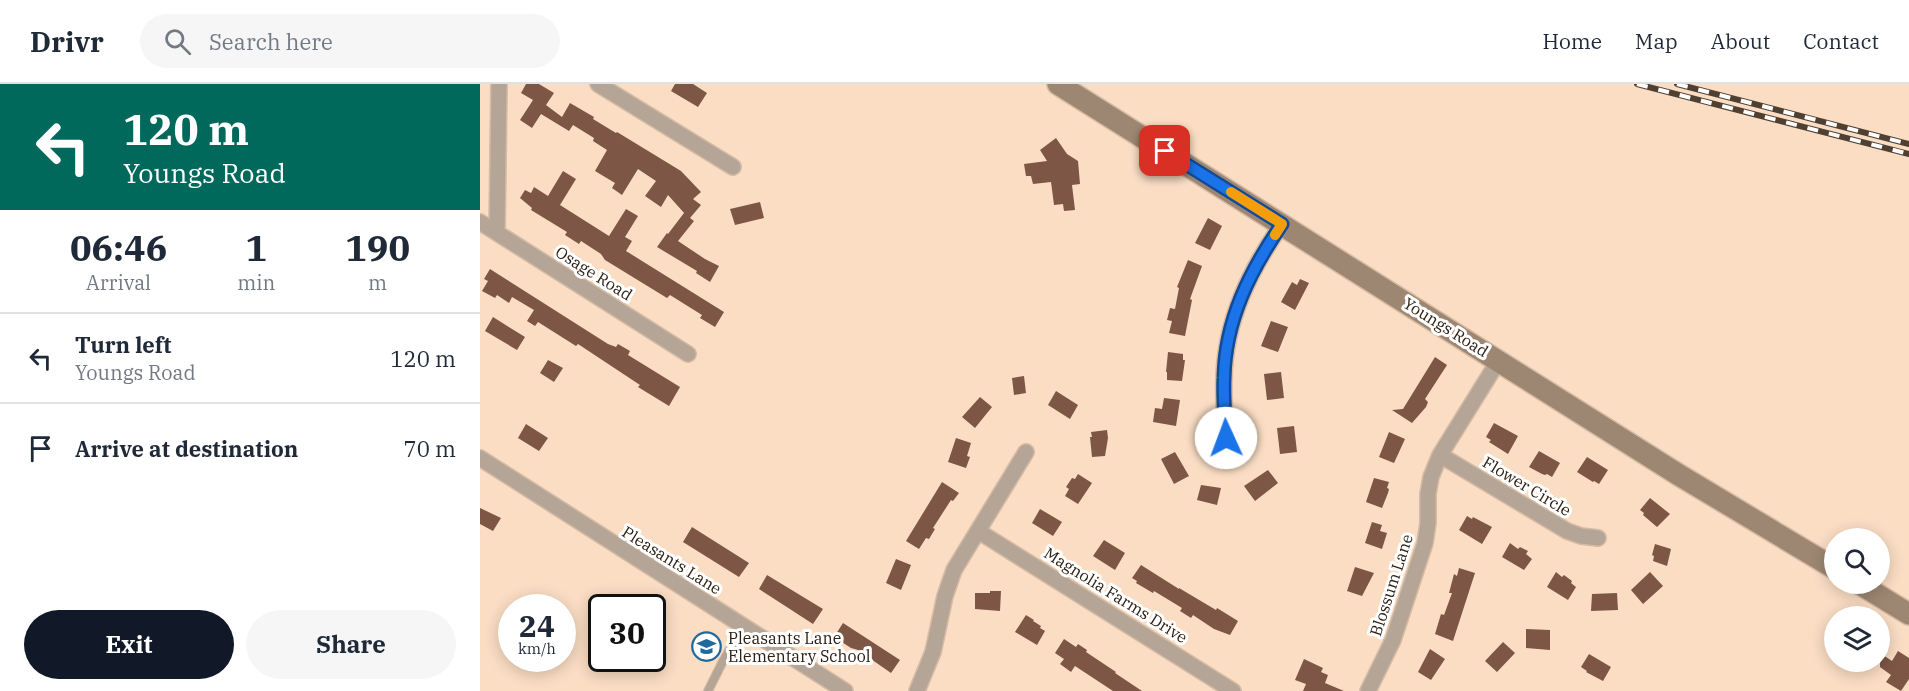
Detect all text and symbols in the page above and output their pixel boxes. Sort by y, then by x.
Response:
search box [140,14,560,68]
text: Drivr [30,23,104,60]
icon: search [161,25,194,58]
text: Search here [209,27,333,56]
text: Home [1542,27,1602,55]
text: Map [1635,27,1678,55]
text: About [1711,27,1770,55]
text: Contact [1803,27,1879,55]
text: 120 m [123,102,249,157]
icon: left [24,108,102,186]
pin [1139,125,1190,176]
icon: arrive [1148,134,1181,167]
text: Youngs Road [123,155,286,190]
text: 06:46 [70,224,167,271]
text: 1 [245,224,267,271]
text: 190 [345,224,410,271]
street label: Osage Road [552,241,636,305]
text: Arrival [86,269,151,296]
text: min [237,269,275,296]
text: m [368,269,387,296]
street label: Youngs Road [1400,293,1492,361]
text: Turn left [75,330,171,359]
icon: left [24,342,57,375]
text: 120 m [390,344,456,373]
text: Youngs Road [75,359,196,386]
position arrow [1194,406,1258,470]
icon: arrive [24,432,57,465]
text: Arrive at destination [75,434,298,463]
text: 70 m [404,434,456,463]
street label: Flower Circle [1479,452,1575,520]
street label: Pleasants Lane [619,522,725,598]
map controls [1824,528,1890,672]
button: search [1824,528,1890,594]
street label: Blossum Lane [1365,532,1417,638]
street label: Magnolia Farms Drive [1041,543,1191,647]
speed limit sign: 30 [588,594,666,672]
text: 24 [519,606,555,645]
button: layers [1824,606,1890,672]
button: Exit [24,610,234,679]
button: Share [246,610,456,679]
place label: Pleasants Lane Elementary School [728,628,871,666]
school or university icon: Pleasants Lane Elementary School [691,631,723,663]
text: km/h [518,639,556,658]

